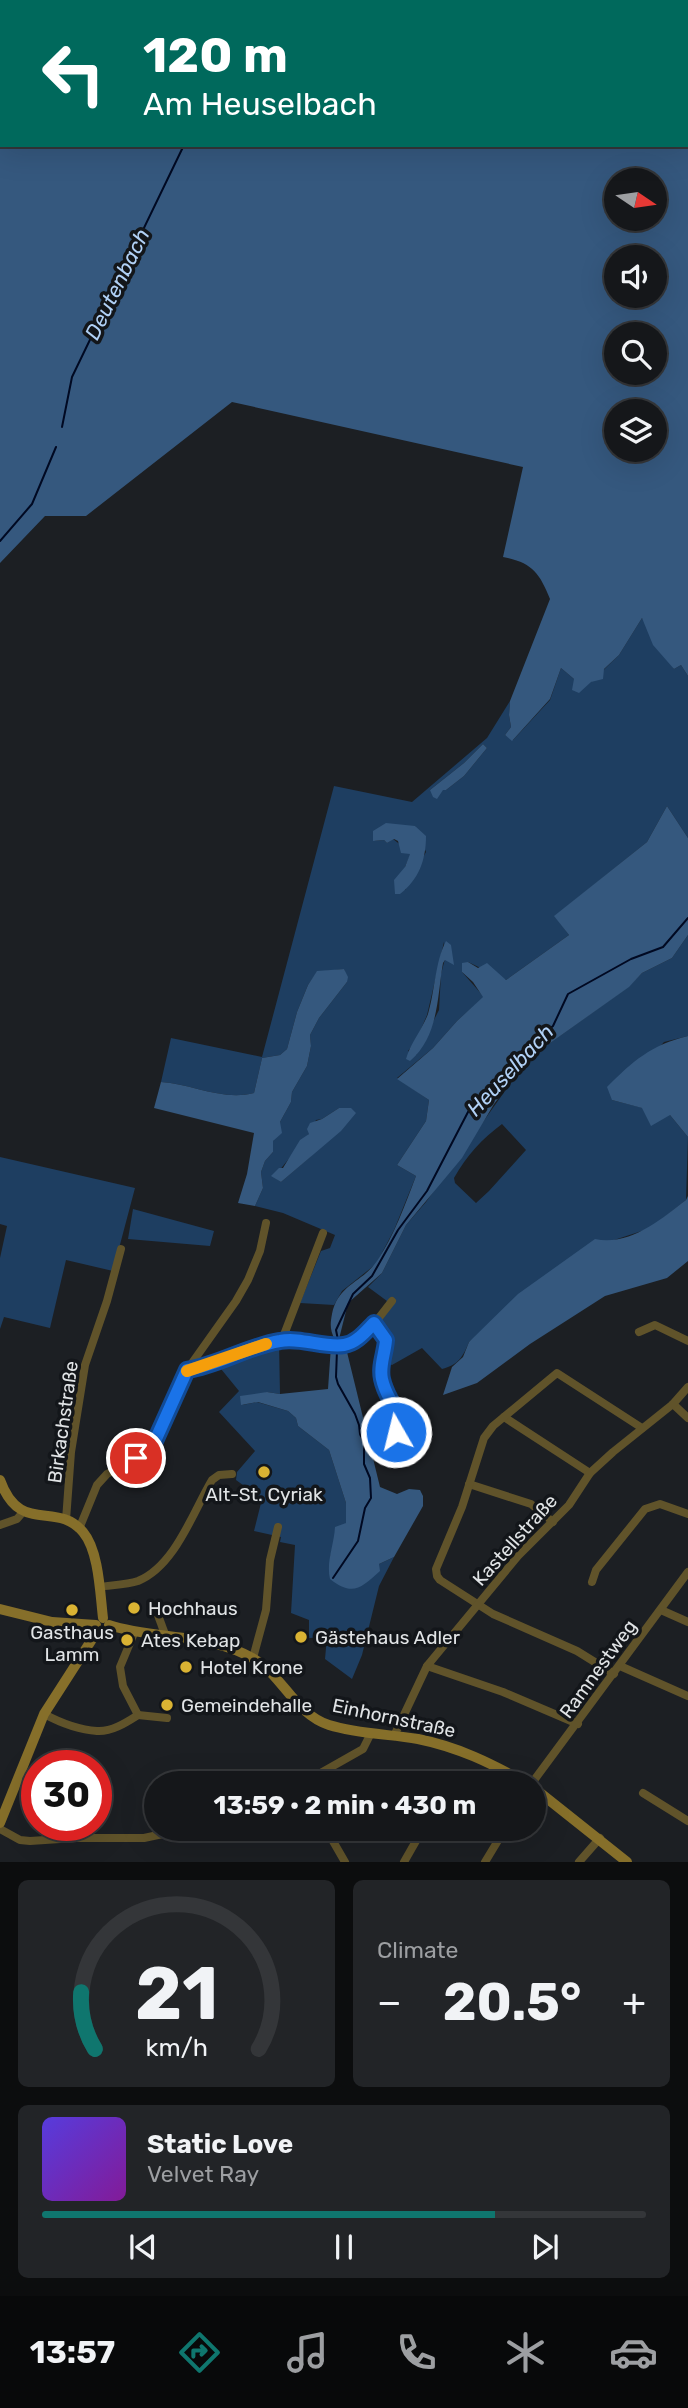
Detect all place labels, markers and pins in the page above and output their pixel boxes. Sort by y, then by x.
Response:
pin [106,1428,166,1488]
marker: Alt-St. Cyriak [256,1464,272,1480]
place label: Alt-St. Cyriak [205,1483,323,1506]
place label: Hochhaus [148,1597,238,1620]
marker: Hochhaus [126,1600,142,1616]
marker: Gasthaus Lamm [64,1602,80,1618]
place label: Gasthaus Lamm [30,1621,114,1666]
place label: Gästehaus Adler [315,1626,461,1649]
place label: Ates Kebap [141,1629,240,1652]
marker: Gästehaus Adler [293,1629,309,1645]
marker: Ates Kebap [119,1632,135,1648]
place label: Hotel Krone [200,1656,303,1679]
marker: Hotel Krone [178,1659,194,1675]
place label: Gemeindehalle [181,1694,312,1717]
marker: Gemeindehalle [159,1697,175,1713]

